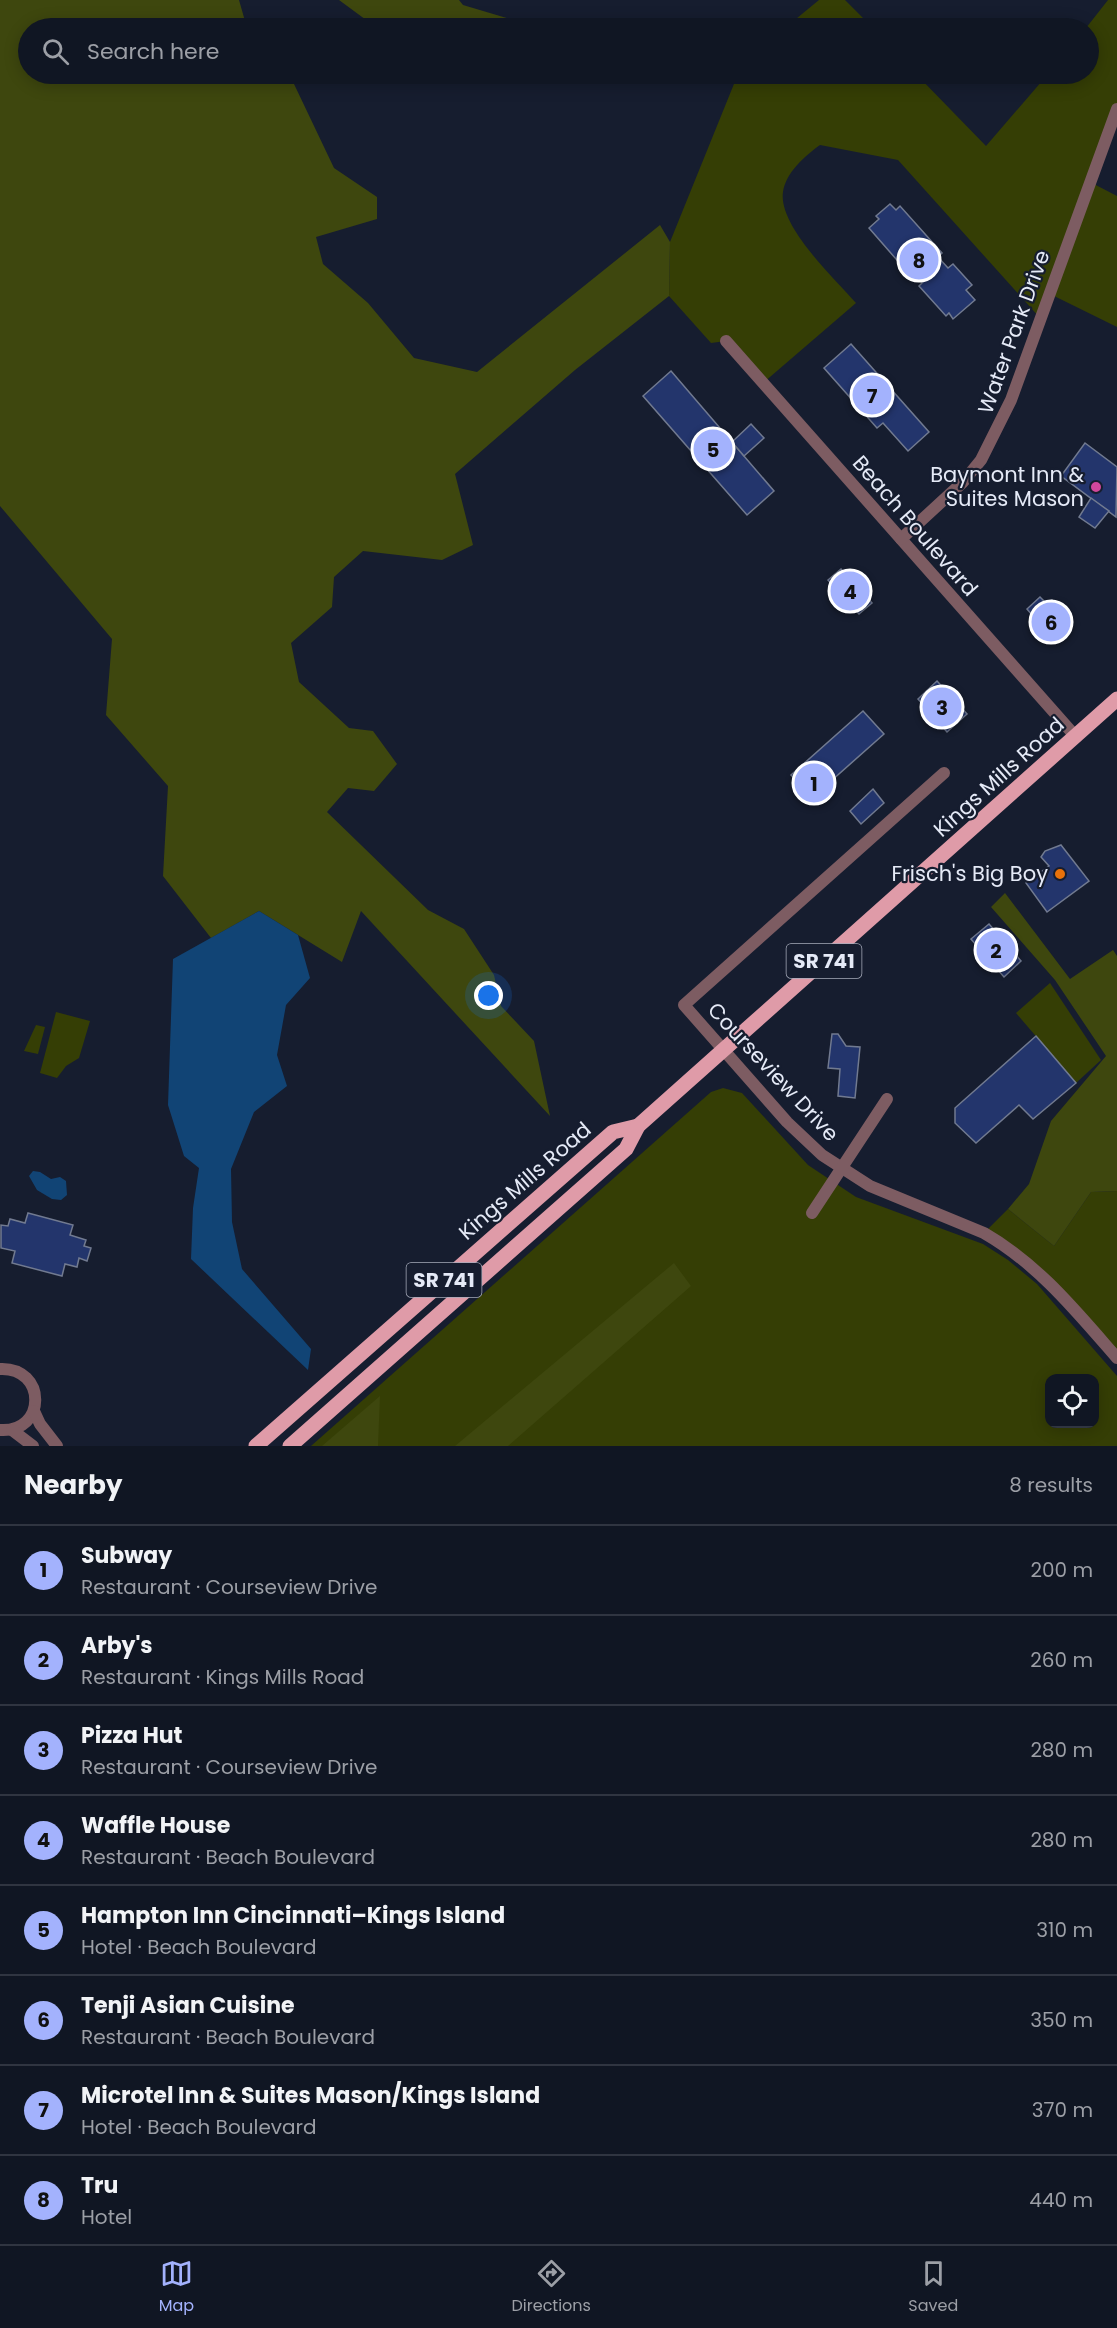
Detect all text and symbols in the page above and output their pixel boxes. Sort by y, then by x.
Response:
search box [18,18,1099,84]
icon: search [39,35,72,68]
text: Search here [87,36,220,67]
pin: 8 [900,238,938,282]
street label: Water Park Drive [970,246,1057,418]
pin: 7 [852,372,892,418]
pin: 5 [694,426,732,472]
street label: Beach Boulevard [846,449,985,602]
place label: Baymont Inn & Suites Mason [930,460,1084,513]
marker: Baymont Inn & Suites Mason [1089,480,1103,494]
pin: 4 [830,568,870,614]
pin: 6 [1032,600,1070,644]
pin: 3 [922,684,962,730]
street label: Kings Mills Road [927,710,1070,843]
pin: 1 [794,760,834,806]
place label: Frisch's Big Boy [891,859,1048,888]
marker: Frisch's Big Boy [1053,867,1067,881]
pin: 2 [976,928,1016,972]
road number: SR 741 [786,944,862,978]
your location [474,981,503,1010]
street label: Courseview Drive [701,996,845,1148]
street label: Kings Mills Road [452,1115,597,1246]
road number: SR 741 [406,1263,482,1297]
map controls [1045,1374,1099,1428]
button: locate [1045,1374,1099,1428]
text: Nearby [24,1467,122,1503]
text: 8 results [1009,1471,1093,1499]
text: Subway [81,1540,172,1571]
text: 1 [40,1556,47,1584]
text: 200 m [1030,1556,1093,1584]
text: Restaurant · Courseview Drive [81,1573,377,1601]
text: Arby's [81,1630,153,1661]
text: 2 [38,1646,49,1674]
text: 260 m [1030,1646,1093,1674]
text: Restaurant · Kings Mills Road [81,1663,364,1691]
text: Pizza Hut [81,1720,183,1751]
text: 3 [37,1736,50,1764]
text: 280 m [1030,1736,1093,1764]
text: Restaurant · Courseview Drive [81,1753,377,1781]
text: Waffle House [81,1810,230,1841]
text: 4 [37,1826,50,1854]
text: 280 m [1030,1826,1093,1854]
text: Restaurant · Beach Boulevard [81,1843,375,1871]
text: Hampton Inn Cincinnati–Kings Island [81,1900,505,1931]
text: 5 [37,1916,50,1944]
text: 310 m [1036,1916,1093,1944]
text: Hotel · Beach Boulevard [81,1933,317,1961]
text: Tenji Asian Cuisine [81,1990,295,2021]
text: 6 [37,2006,50,2034]
text: 350 m [1030,2006,1093,2034]
text: Restaurant · Beach Boulevard [81,2023,375,2051]
text: Microtel Inn & Suites Mason/Kings Island [81,2080,540,2111]
text: 7 [38,2096,49,2124]
text: 370 m [1032,2096,1093,2124]
text: Hotel · Beach Boulevard [81,2113,317,2141]
text: Tru [81,2170,118,2201]
text: 8 [37,2186,50,2214]
text: 440 m [1029,2186,1093,2214]
text: Hotel [81,2203,132,2231]
tab: Map [159,2257,194,2318]
tab: Directions [512,2257,591,2318]
tab: Saved [908,2257,958,2318]

